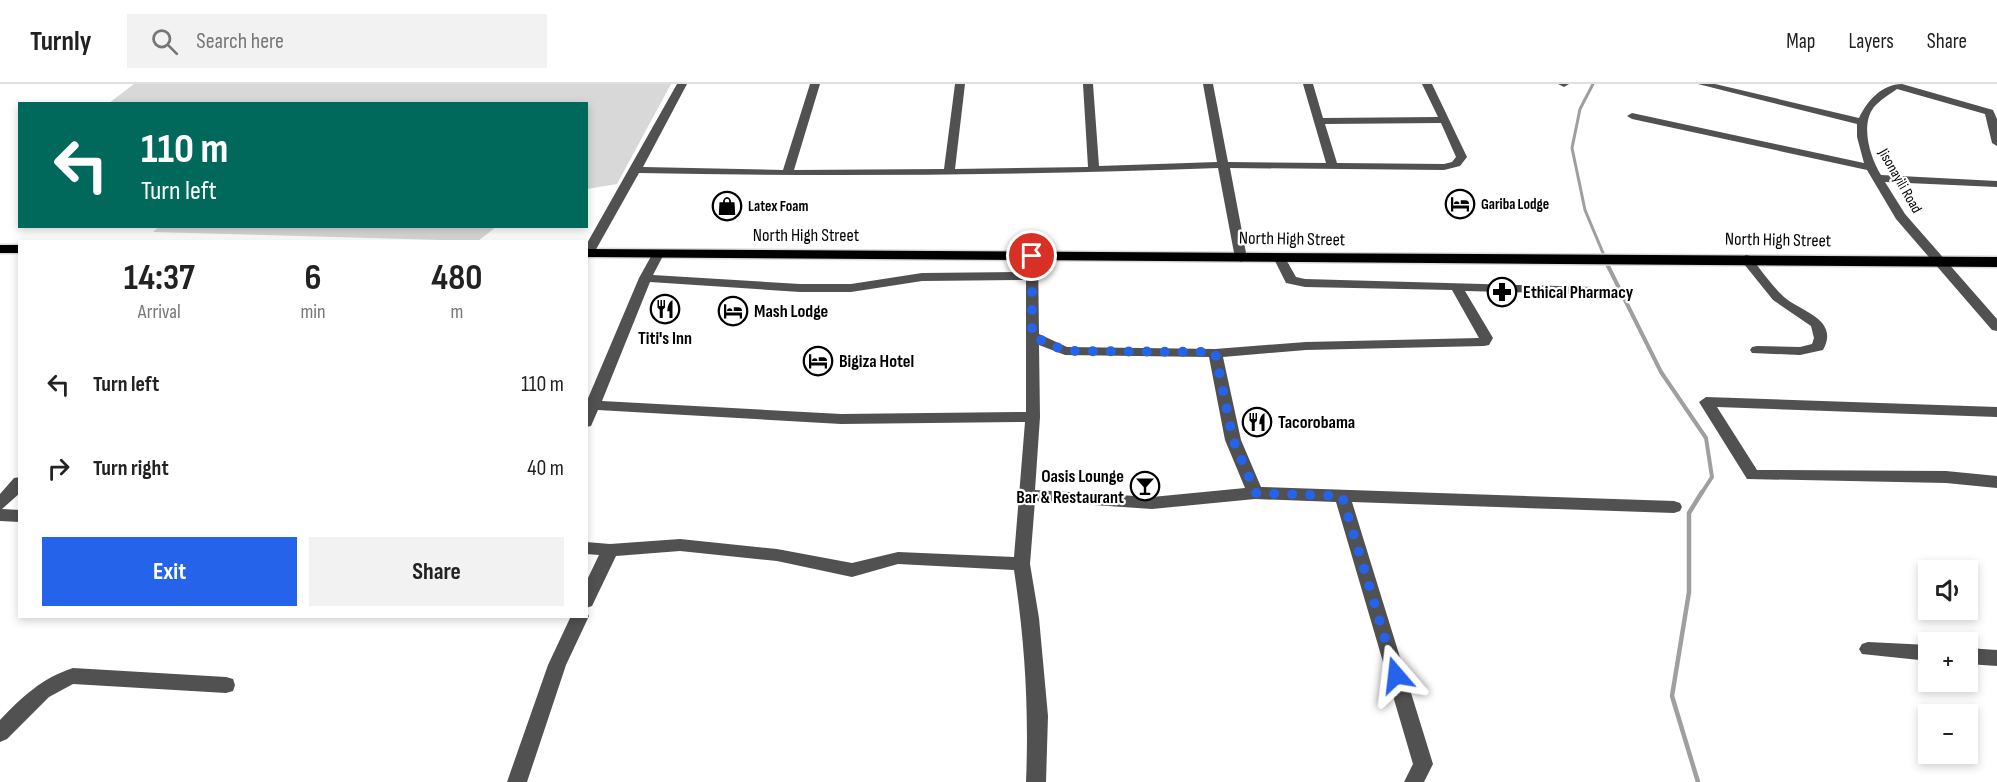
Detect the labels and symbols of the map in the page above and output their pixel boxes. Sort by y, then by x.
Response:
street label: Jisonayili Road [1873,144,1926,217]
hotel icon: Gariba Lodge [1444,188,1476,220]
shop icon: Latex Foam [711,190,743,222]
place label: Gariba Lodge [1481,195,1549,214]
place label: Latex Foam [748,197,808,216]
street label: North High Street [753,225,860,246]
street label: North High Street [1239,228,1346,250]
street label: North High Street [1725,229,1832,251]
pin [1006,230,1057,281]
pharmacy icon: Ethical Pharmacy [1486,276,1518,308]
place label: Ethical Pharmacy [1523,282,1634,303]
restaurant icon: Titi's Inn [649,293,681,325]
hotel icon: Mash Lodge [717,295,749,327]
place label: Mash Lodge [754,301,828,322]
place label: Titi's Inn [638,328,692,349]
hotel icon: Bigiza Hotel [802,345,834,377]
place label: Bigiza Hotel [839,351,914,372]
restaurant icon: Tacorobama [1241,406,1273,438]
place label: Tacorobama [1278,412,1355,433]
place label: Oasis Lounge Bar & Restaurant [1016,466,1124,508]
bar icon: Oasis Lounge Bar & Restaurant [1129,470,1161,502]
position arrow [1364,643,1428,707]

